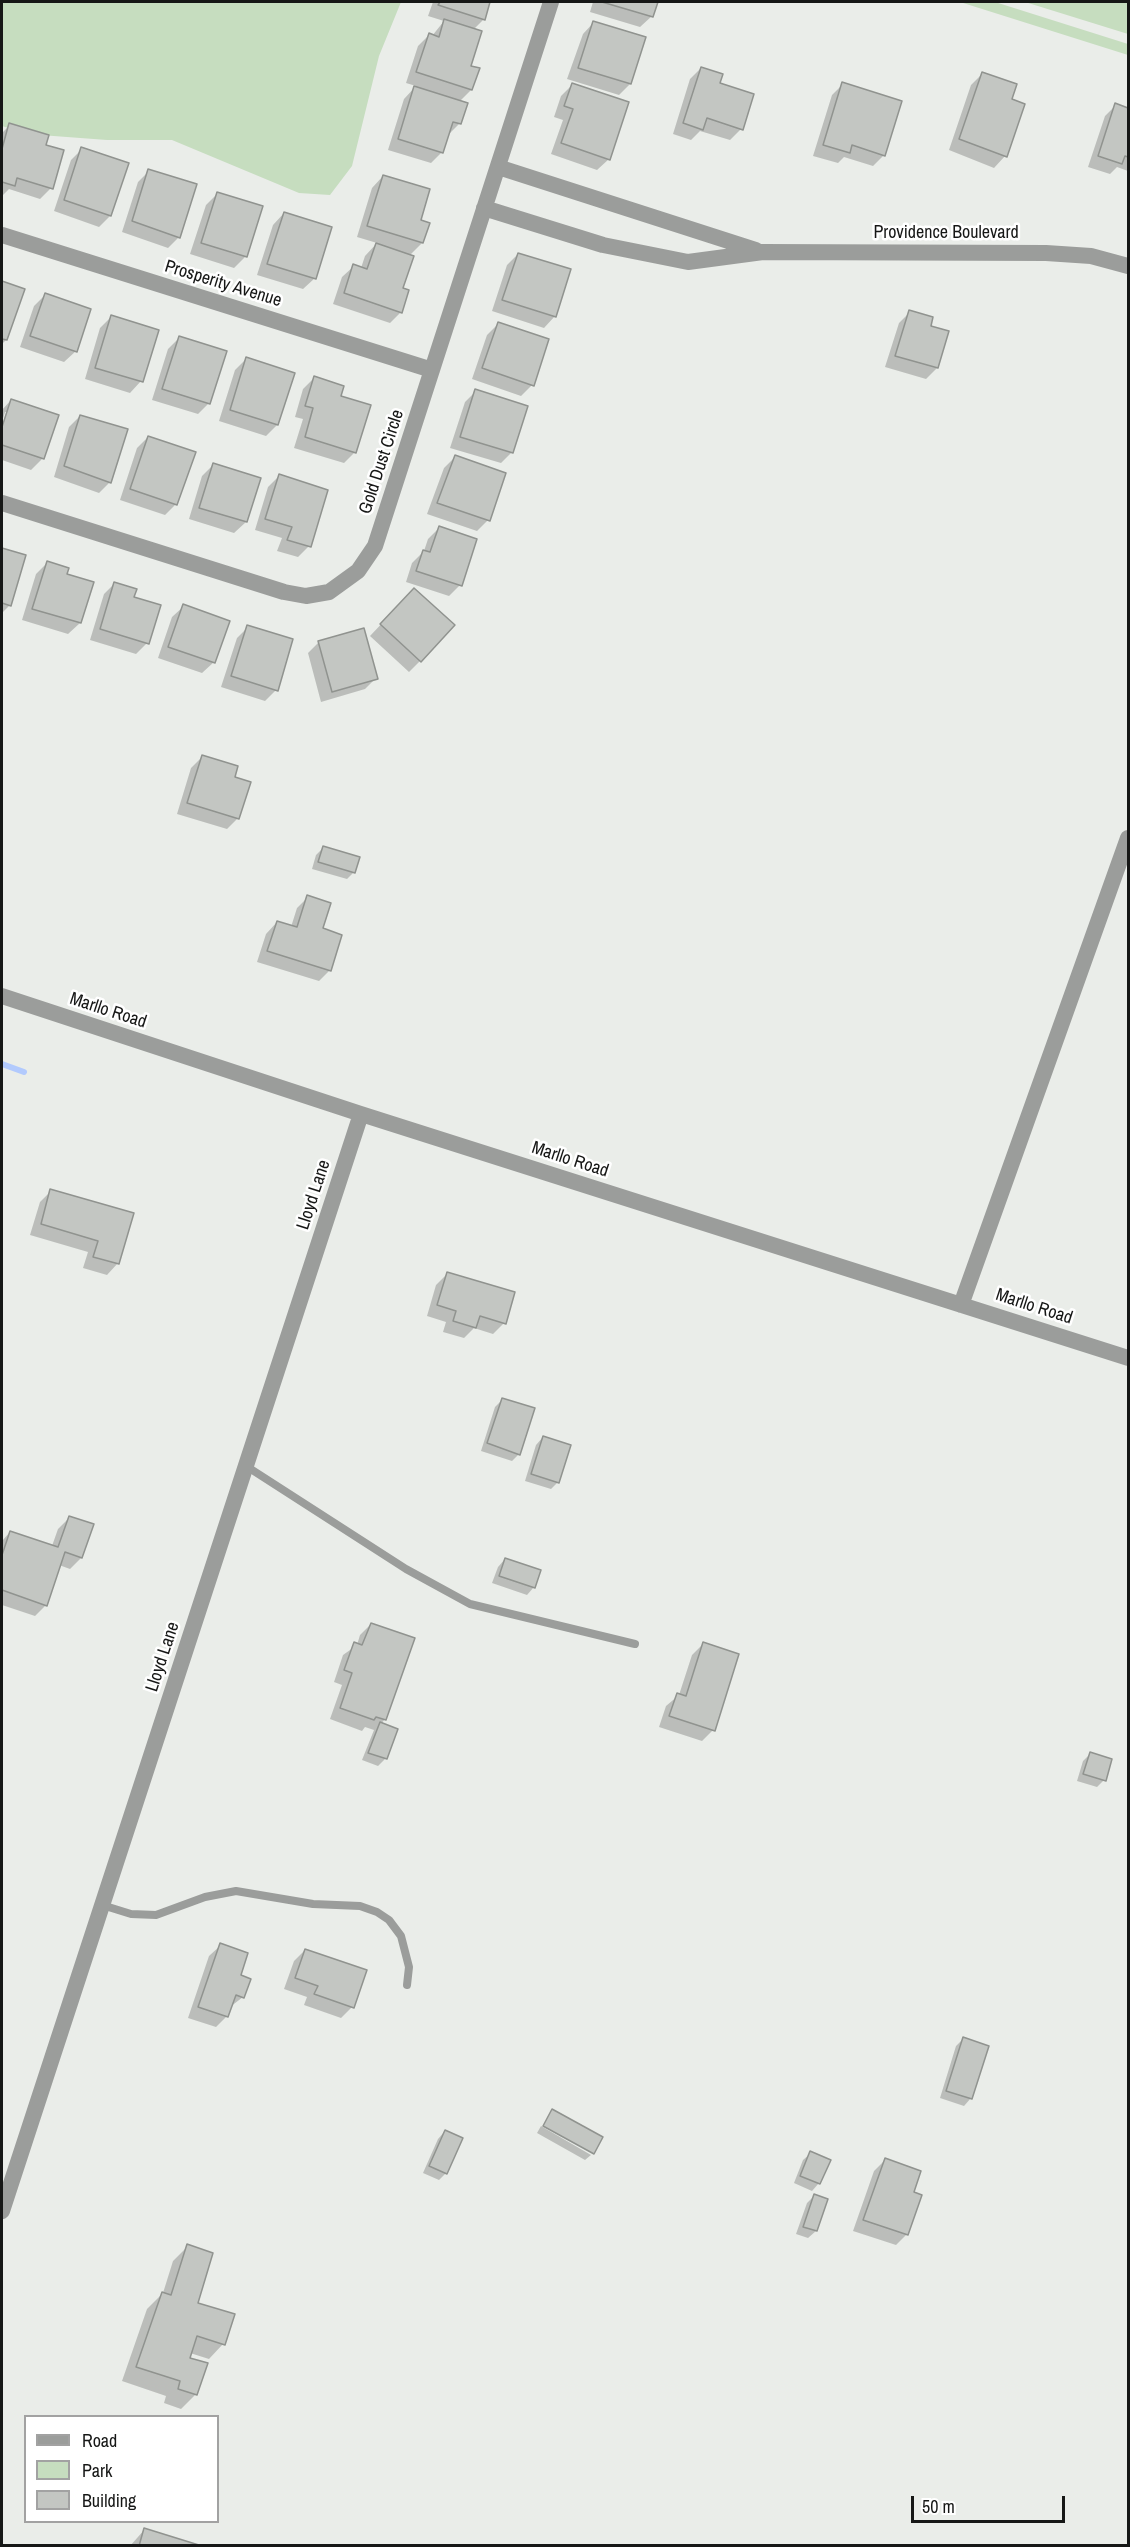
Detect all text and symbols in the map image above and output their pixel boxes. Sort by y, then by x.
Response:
street label: Providence Boulevard [873,222,1019,244]
street label: Prosperity Avenue [162,256,284,312]
street label: Gold Dust Circle [355,407,409,517]
street label: Marllo Road [67,988,149,1034]
street label: Marllo Road [529,1137,611,1183]
street label: Lloyd Lane [293,1157,335,1233]
street label: Marllo Road [993,1284,1075,1330]
street label: Lloyd Lane [142,1619,184,1695]
legend [24,2415,219,2523]
text: Road [82,2428,117,2453]
text: Park [82,2458,112,2483]
scale bar [914,2484,1068,2522]
text: Building [82,2488,136,2513]
text: 50 m [922,2494,955,2519]

